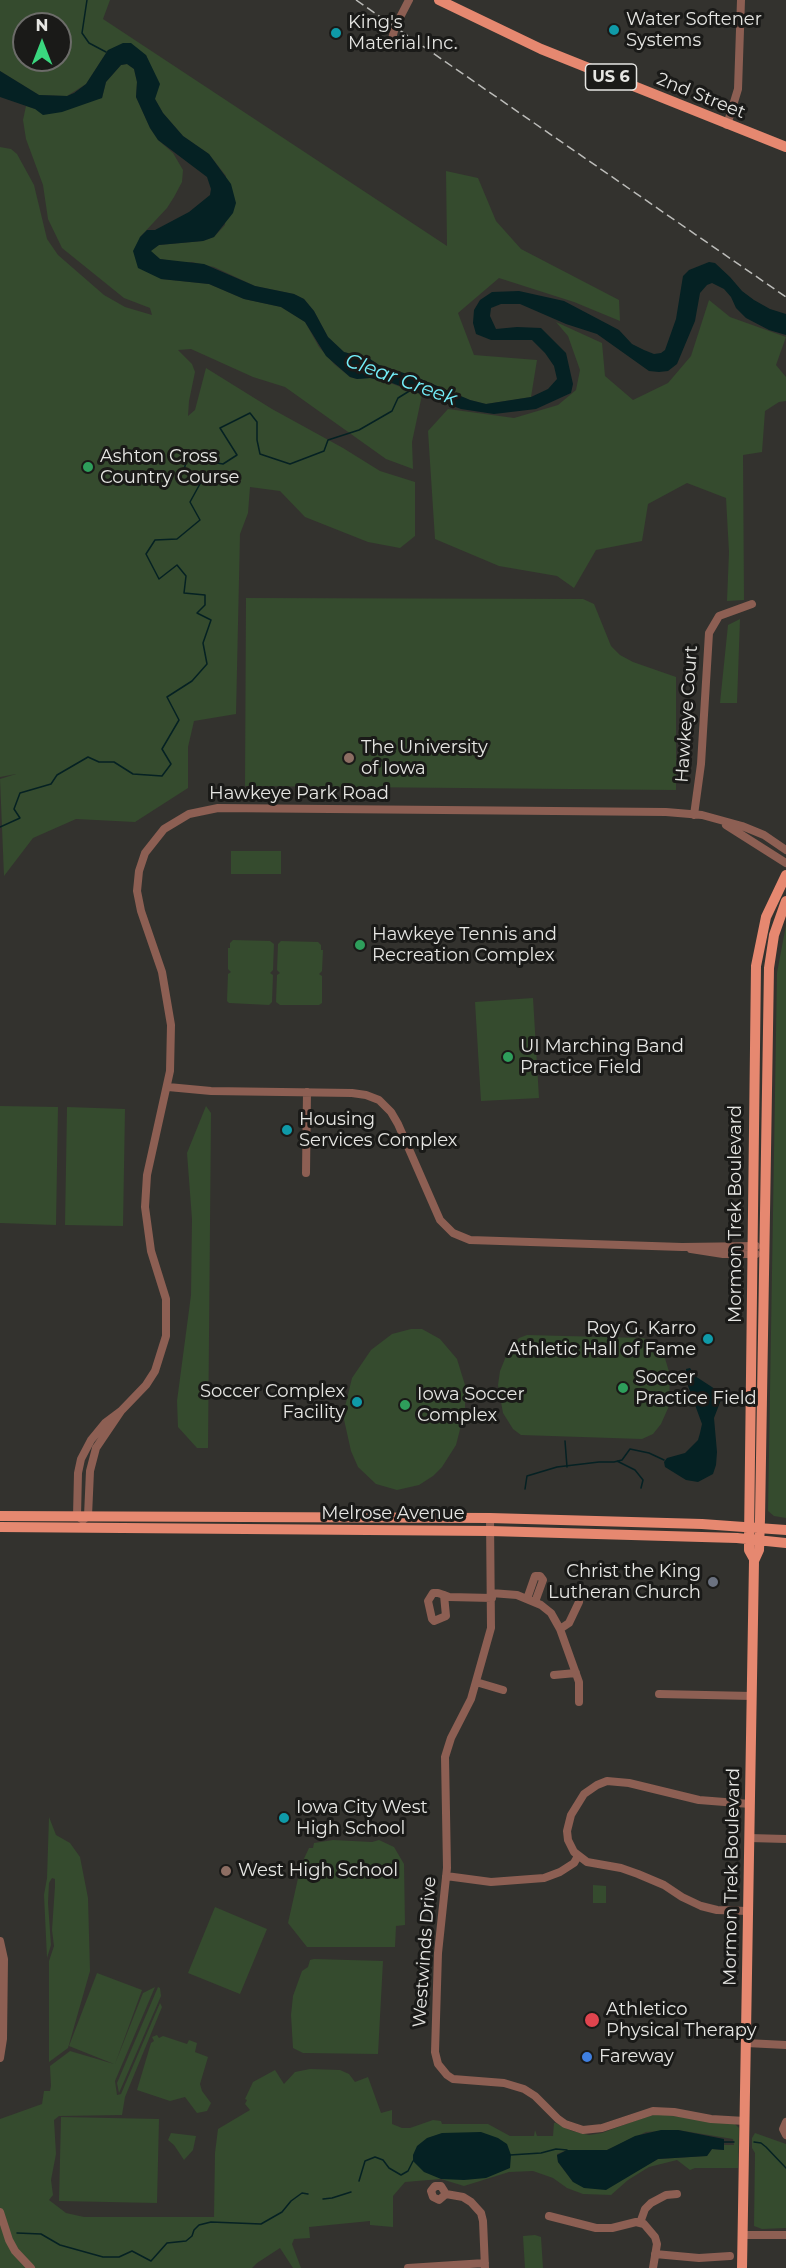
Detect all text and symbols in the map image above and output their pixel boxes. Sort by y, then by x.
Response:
place label: Water Softener Systems [626,9,762,52]
north arrow [12,12,72,72]
place label: King's Material Inc. [348,12,458,54]
text: N [36,16,48,35]
marker: Water Softener Systems [607,23,621,37]
marker: King's Material Inc. [329,26,343,40]
road number: US 6 [586,64,636,90]
street label: 2nd Street [654,68,748,124]
water label: Clear Creek [342,349,460,411]
place label: Ashton Cross Country Course [100,446,239,488]
marker: Ashton Cross Country Course [81,460,95,474]
street label: Hawkeye Court [671,645,703,783]
place label: The University of Iowa [361,737,488,780]
marker: The University of Iowa [342,751,356,765]
street label: Hawkeye Park Road [209,783,389,805]
place label: Hawkeye Tennis and Recreation Complex [372,924,557,966]
marker: Hawkeye Tennis and Recreation Complex [353,938,367,952]
place label: UI Marching Band Practice Field [520,1036,684,1078]
marker: UI Marching Band Practice Field [501,1050,515,1064]
street label: Mormon Trek Boulevard [725,1105,747,1323]
place label: Housing Services Complex [299,1109,457,1152]
marker: Housing Services Complex [280,1123,294,1137]
place label: Roy G. Karro Athletic Hall of Fame [508,1318,696,1360]
marker: Roy G. Karro Athletic Hall of Fame [701,1332,715,1346]
place label: Soccer Practice Field [635,1367,757,1410]
place label: Soccer Complex Facility [200,1381,345,1424]
marker: Soccer Practice Field [616,1381,630,1395]
place label: Iowa Soccer Complex [417,1384,525,1426]
marker: Soccer Complex Facility [350,1395,364,1409]
marker: Iowa Soccer Complex [398,1398,412,1412]
street label: Melrose Avenue [321,1503,465,1525]
place label: Christ the King Lutheran Church [548,1561,701,1604]
marker: Christ the King Lutheran Church [706,1575,720,1589]
street label: Mormon Trek Boulevard [719,1768,745,1986]
place label: Iowa City West High School [296,1797,428,1840]
marker: Iowa City West High School [277,1811,291,1825]
place label: West High School [238,1860,398,1882]
marker: West High School [219,1864,233,1878]
street label: Westwinds Drive [409,1876,441,2028]
place label: Athletico Physical Therapy [606,1999,757,2042]
marker: Athletico Physical Therapy [583,2011,601,2029]
place label: Fareway [599,2046,674,2068]
marker: Fareway [580,2050,594,2064]

